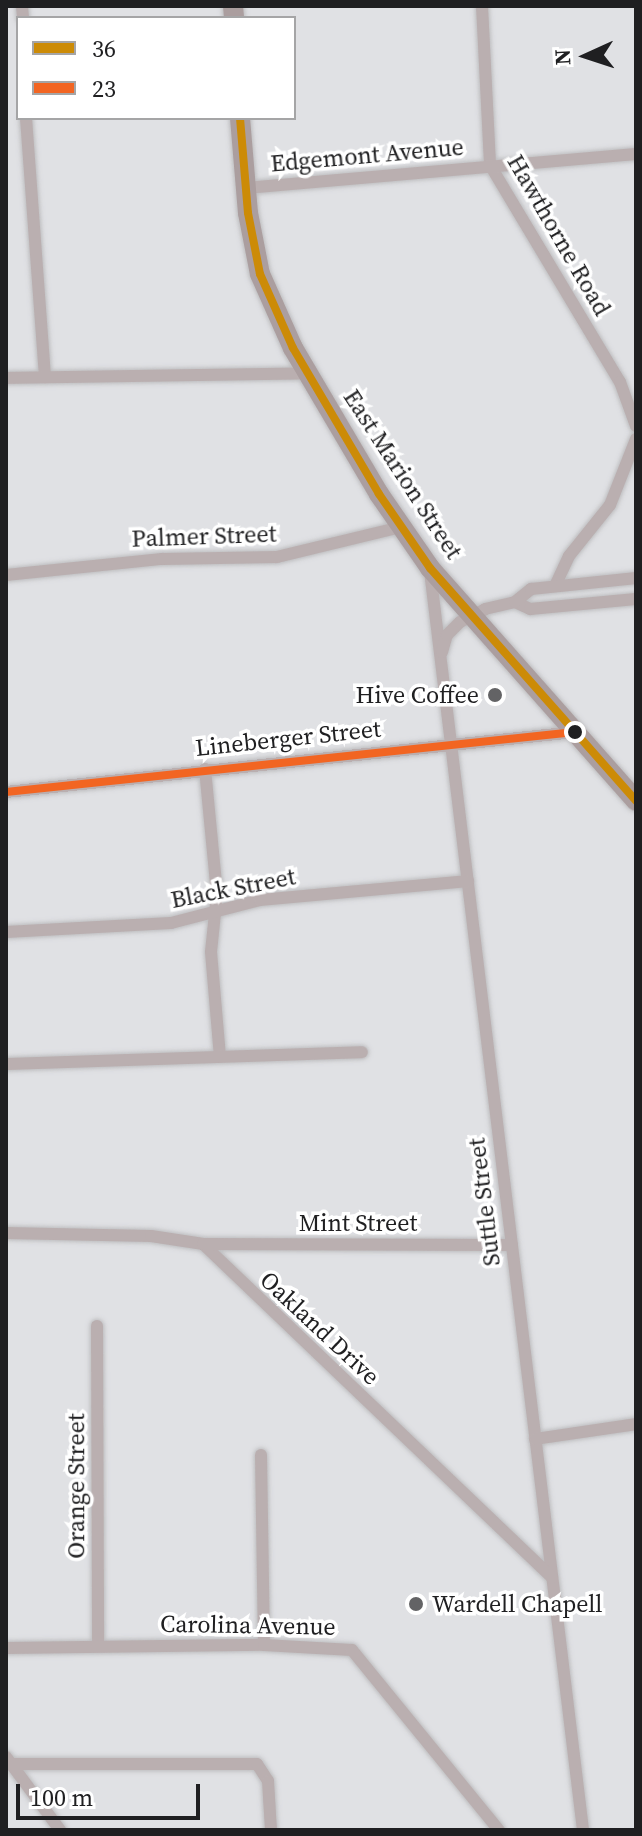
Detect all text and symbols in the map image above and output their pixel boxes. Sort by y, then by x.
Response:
legend [16,16,296,120]
north arrow [546,16,626,96]
text: 36 [92,32,116,65]
text: N [547,48,577,66]
text: 23 [92,72,116,105]
street label: Edgemont Avenue [269,132,465,178]
street label: Hawthorne Road [501,149,617,321]
street label: East Marion Street [337,384,469,564]
street label: Palmer Street [131,519,277,553]
place label: Hive Coffee [356,681,479,709]
marker: Hive Coffee [486,686,504,704]
street label: Lineberger Street [194,714,382,762]
unlabelled marker [567,724,583,740]
street label: Black Street [168,862,298,914]
street label: Suttle Street [462,1136,506,1268]
street label: Mint Street [299,1209,417,1237]
street label: Oakland Drive [254,1265,386,1391]
street label: Orange Street [62,1413,90,1559]
place label: Wardell Chapell [432,1590,603,1618]
marker: Wardell Chapell [407,1595,425,1613]
street label: Carolina Avenue [160,1609,336,1641]
scale bar [20,1768,204,1818]
text: 100 m [30,1781,93,1814]

